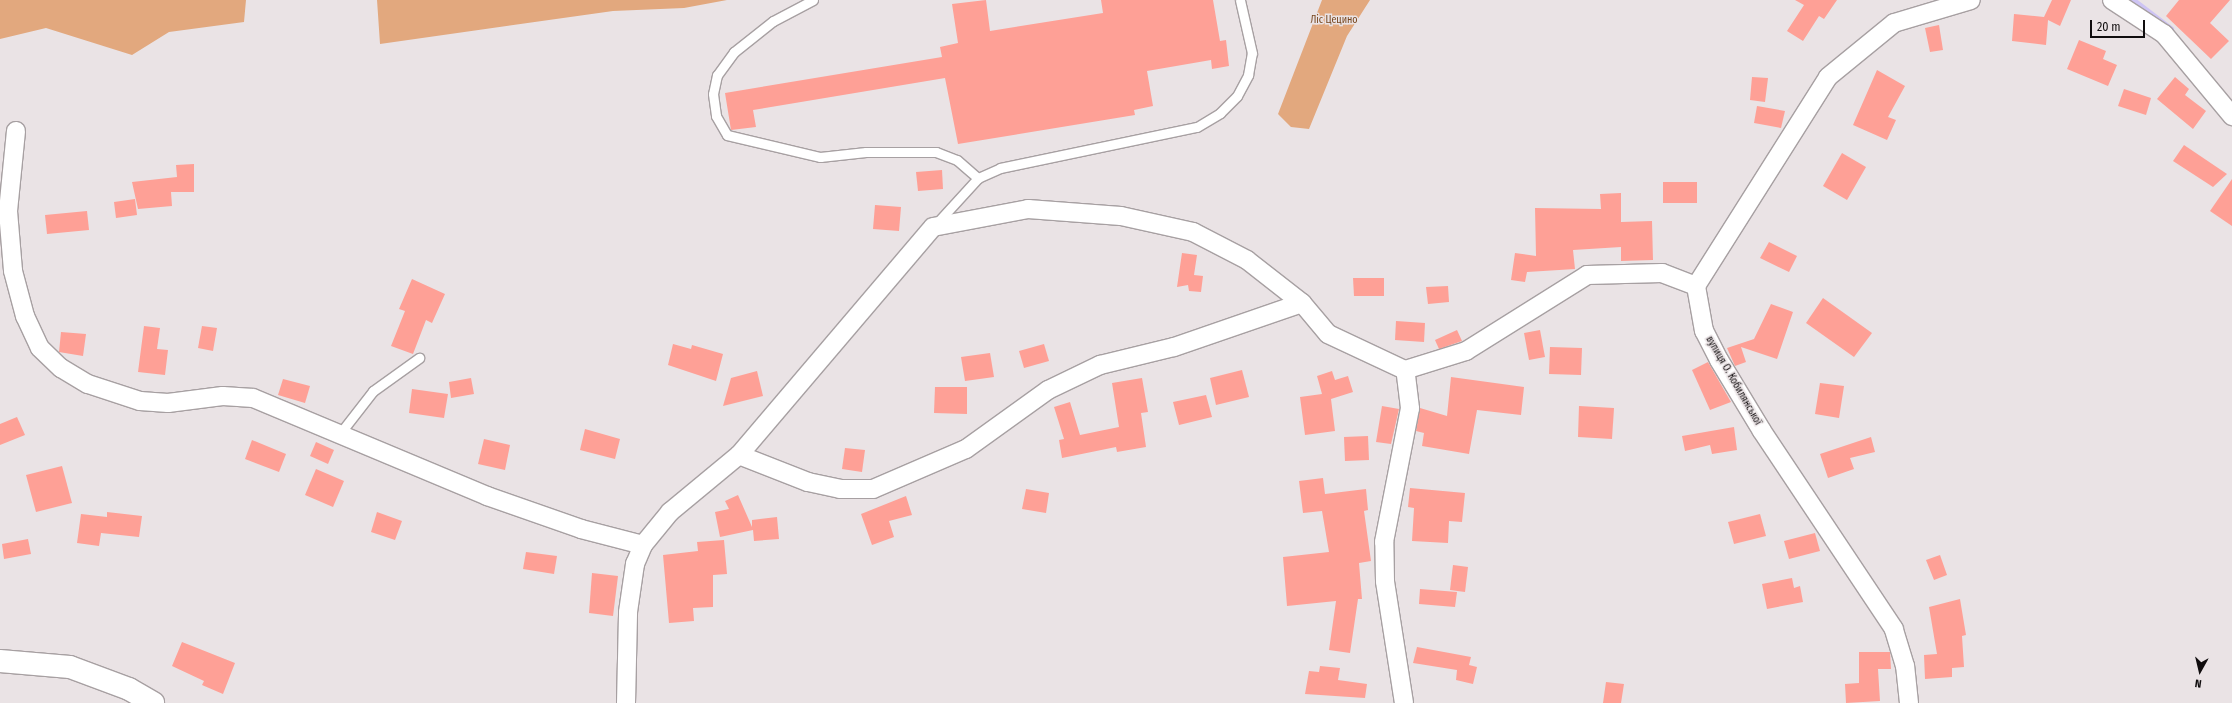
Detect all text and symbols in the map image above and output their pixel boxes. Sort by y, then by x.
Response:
scale bar [2092,12,2147,38]
park label: Ліс Цецино [1310,15,1358,27]
text: 20 m [2097,20,2121,34]
street label: вулиця О. Кобилянської [1703,334,1763,428]
north arrow [2180,651,2220,691]
text: N [2194,676,2202,690]

